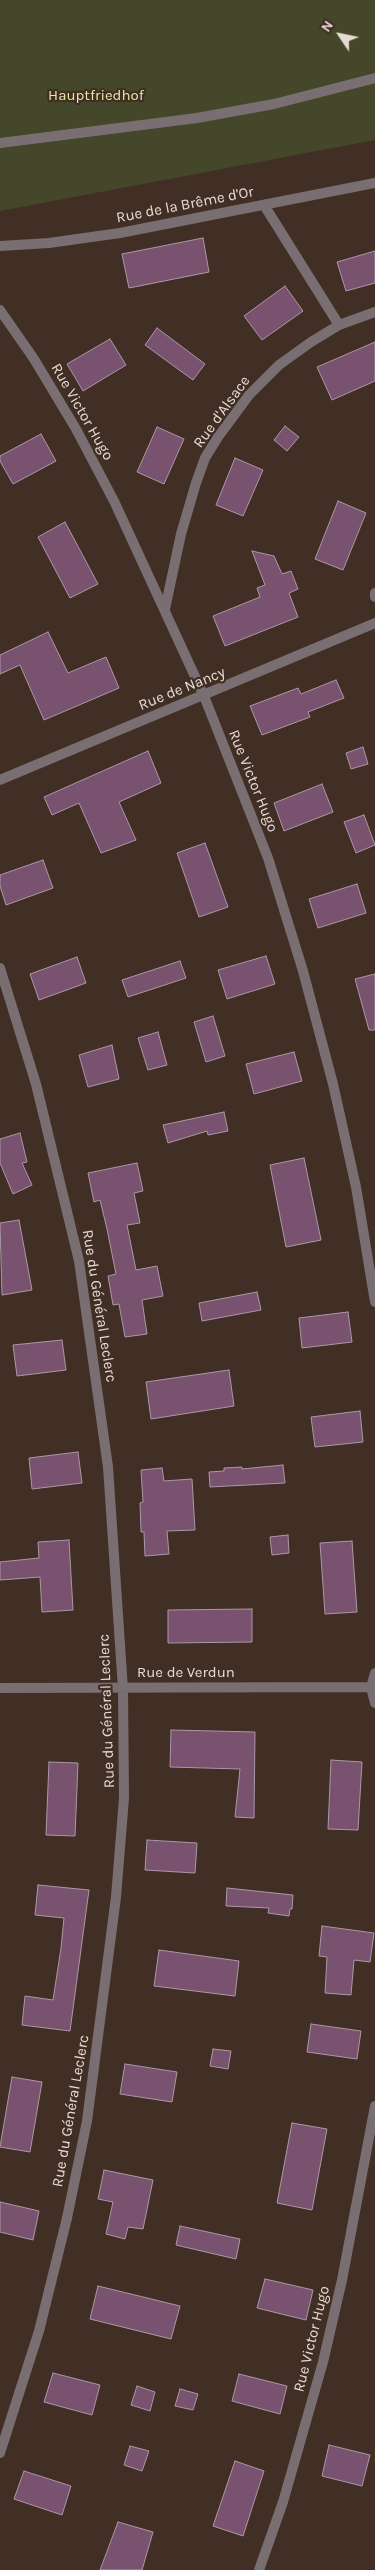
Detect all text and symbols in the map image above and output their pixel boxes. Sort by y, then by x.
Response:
north arrow [315,10,365,60]
text: N [317,17,337,35]
park label: Hauptfriedhof [48,87,144,105]
street label: Rue de la Brême d'Or [115,183,255,227]
street label: Rue Victor Hugo [47,360,117,464]
street label: Rue d'Alsace [190,372,254,452]
street label: Rue de Nancy [136,663,228,715]
street label: Rue Victor Hugo [224,727,282,835]
street label: Rue du Général Leclerc [78,1228,120,1384]
street label: Rue du Général Leclerc [95,1634,119,1788]
street label: Rue de Verdun [137,1664,235,1682]
street label: Rue du Général Leclerc [49,2034,93,2188]
street label: Rue Victor Hugo [290,2284,334,2394]

